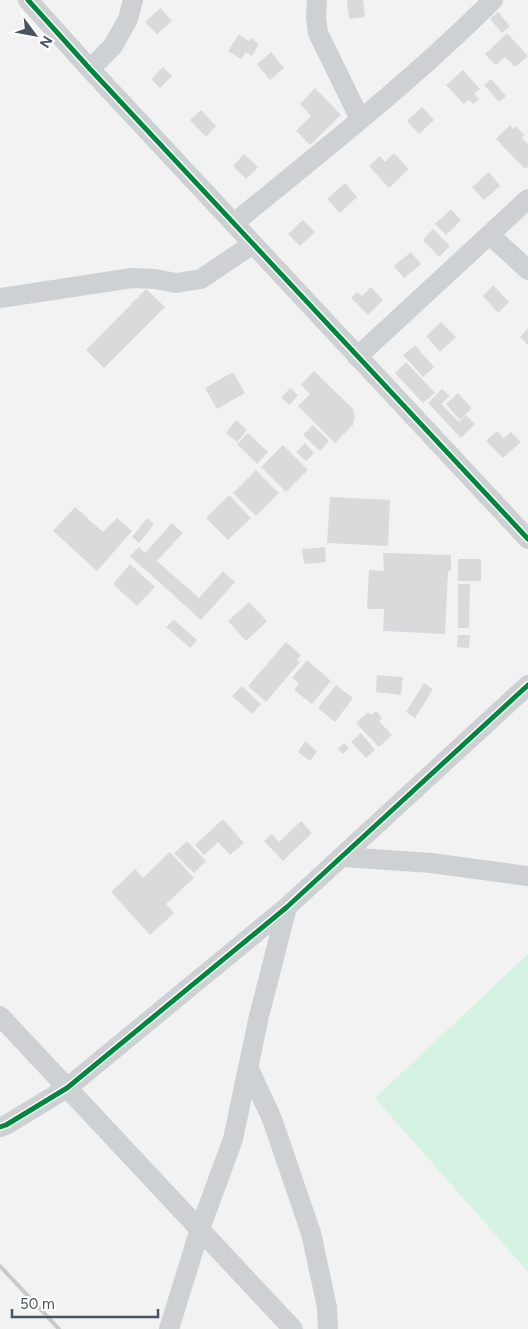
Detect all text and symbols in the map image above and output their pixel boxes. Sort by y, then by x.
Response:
north arrow [10,10,60,60]
text: N [36,33,56,51]
scale bar [12,1286,159,1318]
text: 50 m [20,1295,55,1313]

